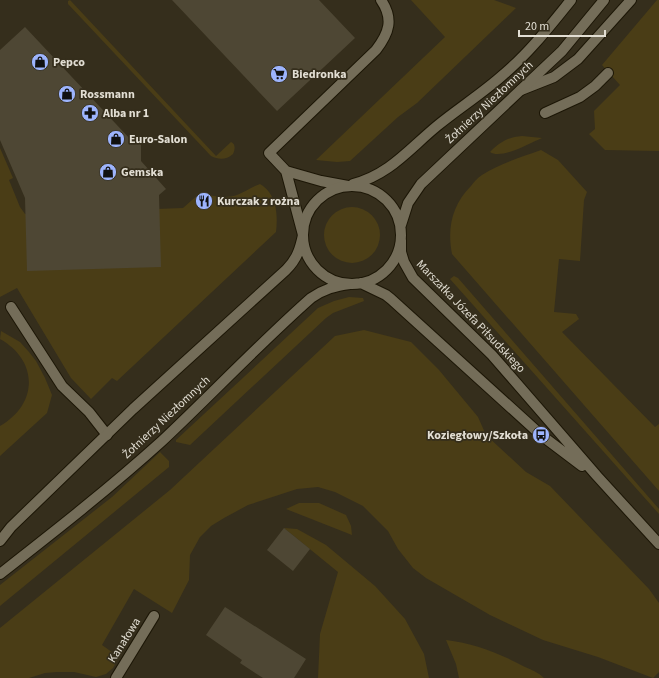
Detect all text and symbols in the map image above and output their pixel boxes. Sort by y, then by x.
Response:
scale bar [519,12,605,38]
text: 20 m [525,18,549,35]
shop icon: Pepco [30,52,50,72]
place label: Pepco [53,54,85,71]
street label: Żołnierzy Niezłomnych [442,57,537,148]
supermarket icon: Biedronka [269,64,289,84]
place label: Biedronka [292,66,347,83]
shop icon: Rossmann [57,84,77,104]
place label: Rossmann [80,86,135,103]
pharmacy icon: Alba nr 1 [80,103,100,123]
place label: Alba nr 1 [102,105,149,122]
shop icon: Euro-Salon [106,129,126,149]
place label: Euro-Salon [129,131,187,148]
shop icon: Gemska [98,162,118,182]
place label: Gemska [121,164,163,181]
restaurant icon: Kurczak z rożna [194,191,214,211]
place label: Kurczak z rożna [217,193,300,210]
street label: Marszałka Józefa Piłsudskiego [412,256,529,377]
street label: Żołnierzy Niezłomnych [119,372,214,463]
bus stop icon: Koziegłowy/Szkoła [531,425,551,445]
place label: Koziegłowy/Szkoła [427,427,528,444]
street label: Kanałowa [104,614,145,666]

